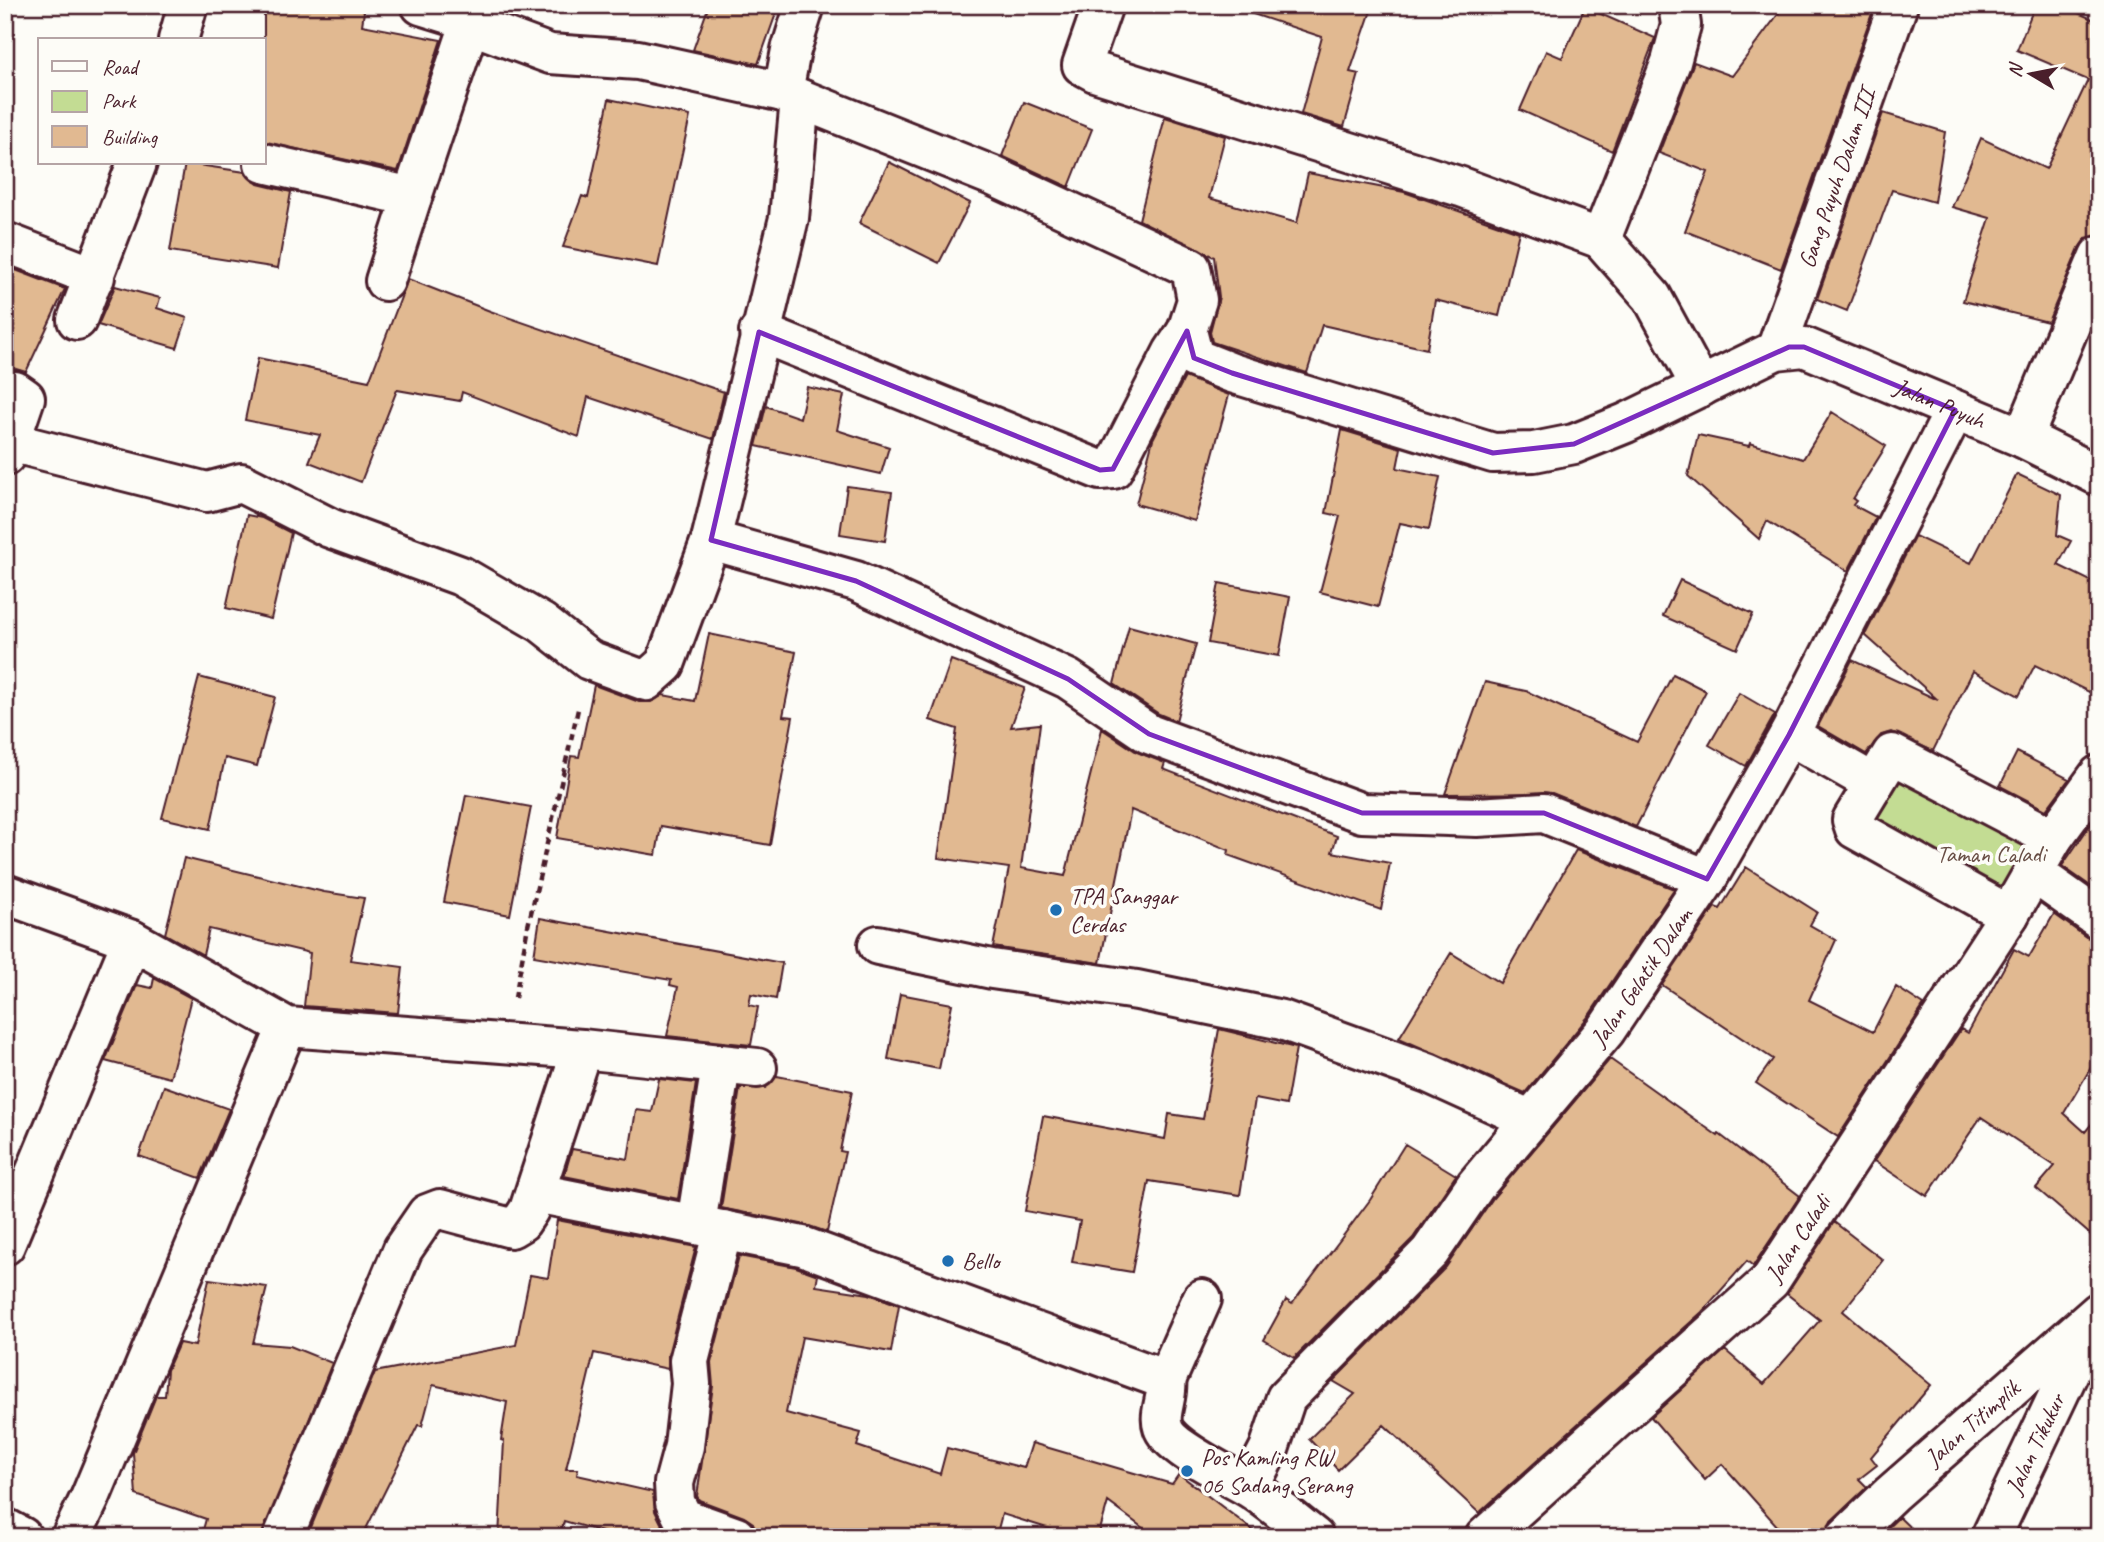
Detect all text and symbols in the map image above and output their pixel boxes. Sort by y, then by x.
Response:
legend [38,38,266,164]
north arrow [1996,38,2066,108]
text: Road [102,54,141,80]
text: N [2002,60,2029,79]
street label: Gang Puyuh Dalam III [1791,81,1884,272]
text: Park [102,88,137,114]
text: Building [102,124,159,150]
street label: Jalan Puyuh [1889,371,1991,436]
park label: Taman Caladi [1937,839,2048,869]
place label: TPA Sanggar Cerdas [1070,881,1179,939]
street label: Jalan Gelatik Dalam [1583,900,1700,1053]
marker: TPA Sanggar Cerdas [1048,902,1064,918]
street label: Jalan Caladi [1758,1187,1839,1288]
place label: Bello [962,1246,1002,1276]
marker: Bello [940,1253,956,1269]
street label: Jalan Titimplik [1918,1372,2027,1473]
street label: Jalan Tikukur [1998,1387,2073,1500]
place label: Pos Kamling RW 06 Sadang Serang [1201,1442,1354,1500]
marker: Pos Kamling RW 06 Sadang Serang [1179,1463,1195,1479]

